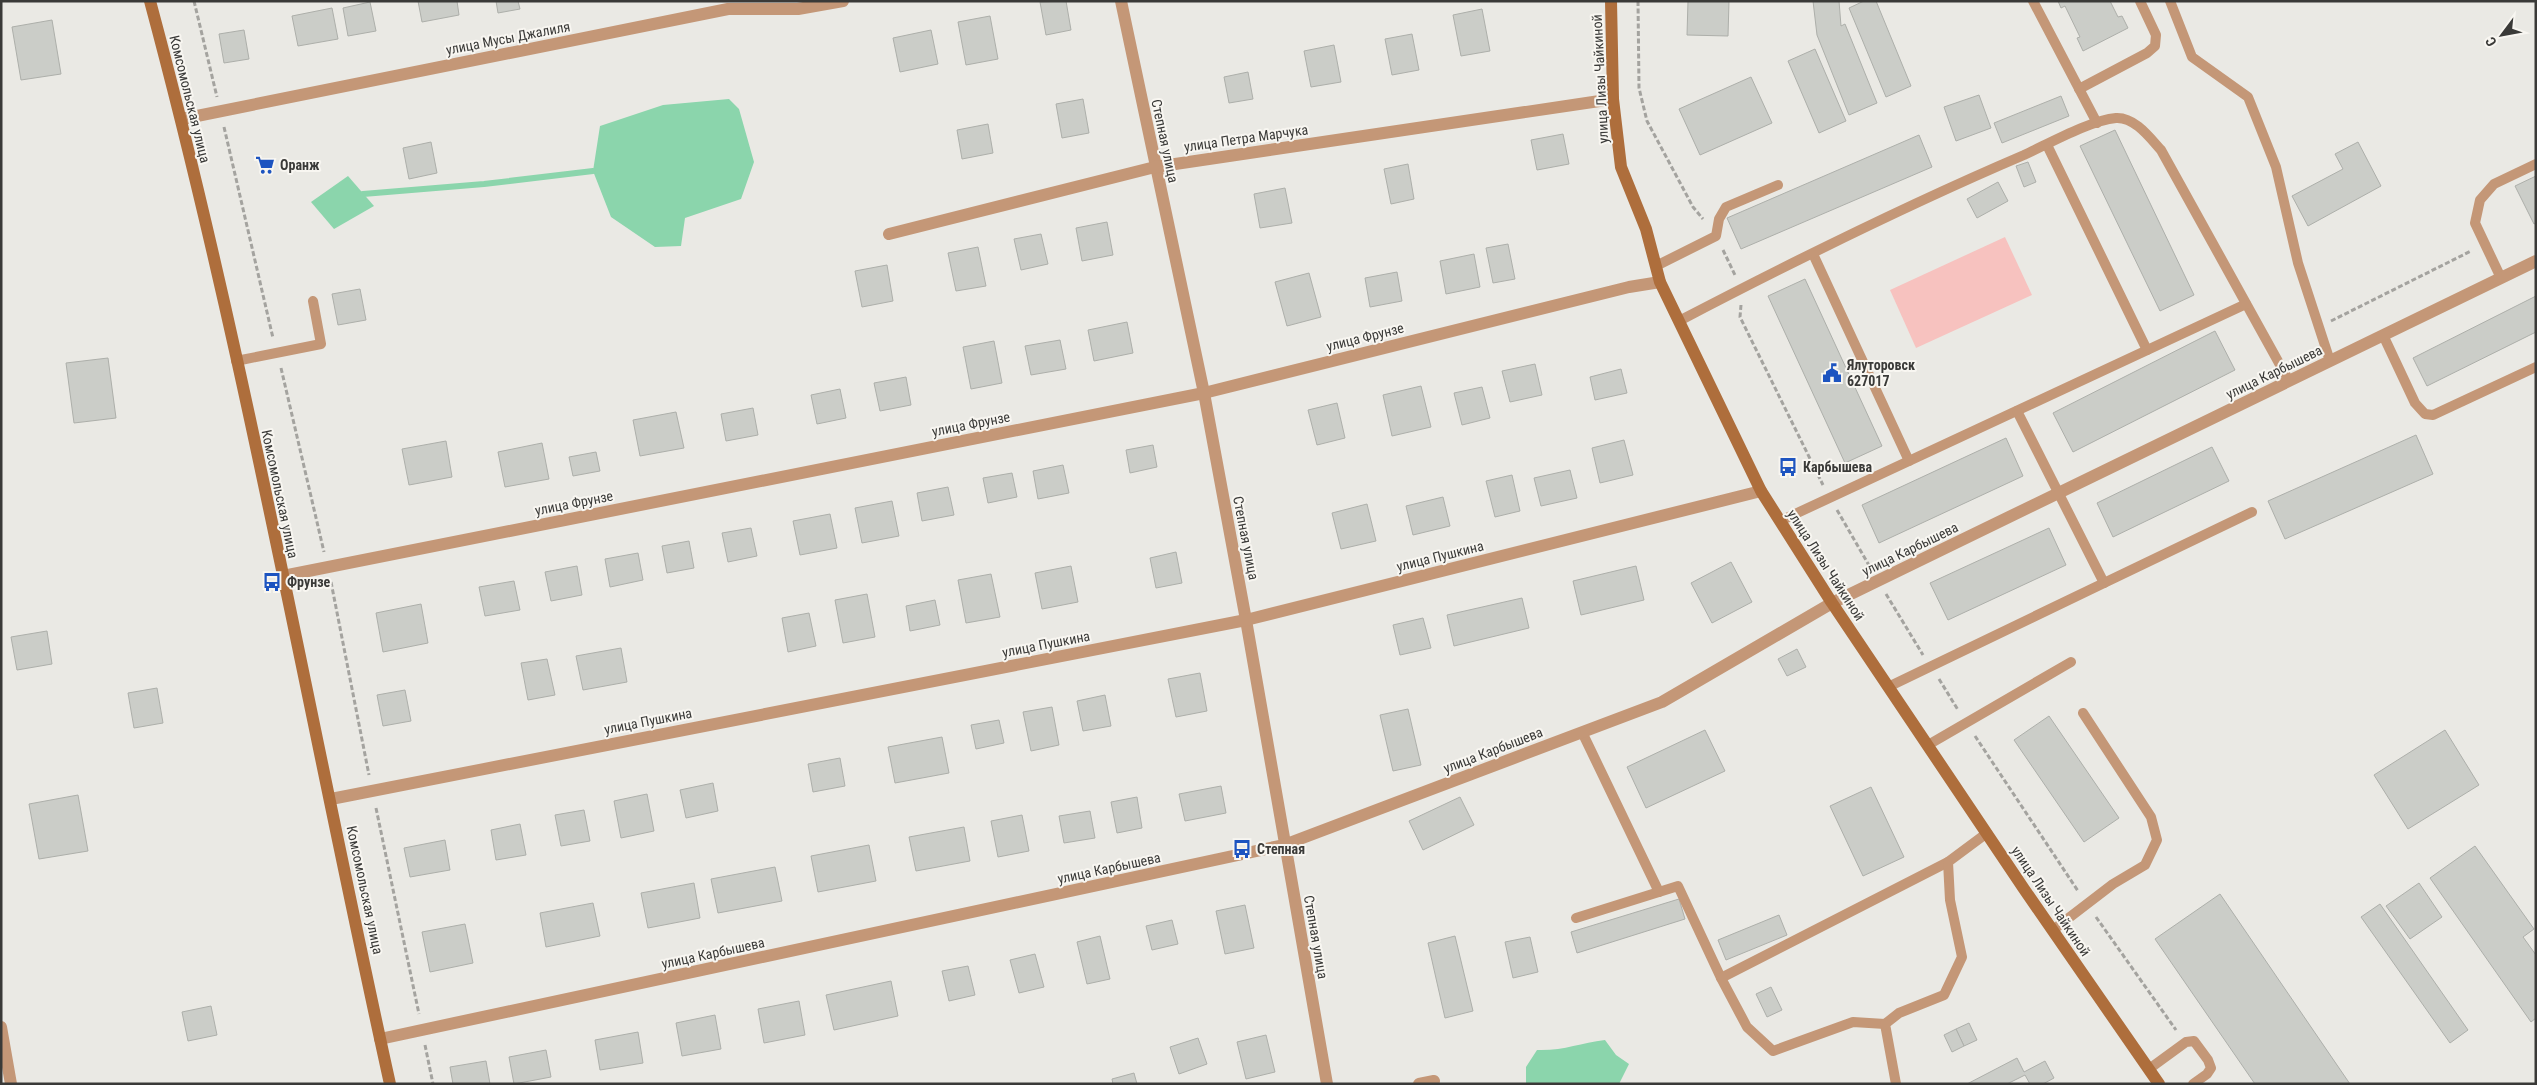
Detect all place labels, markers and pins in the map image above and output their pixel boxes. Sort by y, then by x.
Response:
supermarket icon: Оранж [254,154,276,176]
place label: Оранж [280,157,320,173]
place label: Ялуторовск 627017 [1846,357,1915,389]
public building icon: Ялуторовск 627017 [1821,362,1843,384]
bus stop icon: Карбышева [1777,456,1799,478]
place label: Карбышева [1803,459,1872,475]
bus stop icon: Фрунзе [261,571,283,593]
place label: Фрунзе [287,574,331,590]
bus stop icon: Степная [1231,838,1253,860]
place label: Степная [1257,841,1305,857]

